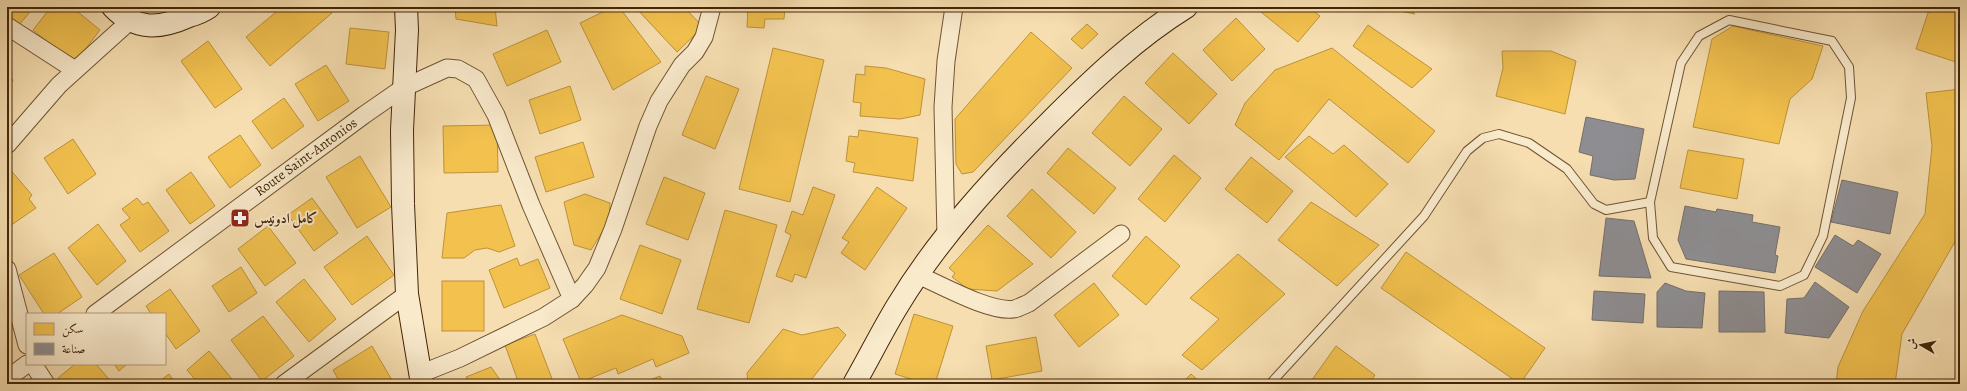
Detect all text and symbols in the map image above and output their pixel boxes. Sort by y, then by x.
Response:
street label: Route Saint-Antonios [251,113,361,201]
pharmacy icon: كامل ادونيس [229,207,251,229]
place label: كامل ادونيس [254,209,318,228]
legend [26,313,166,365]
text: سكن [62,321,83,338]
north arrow [1901,325,1941,365]
text: ش [1903,337,1920,350]
text: صناعة [62,341,85,357]

